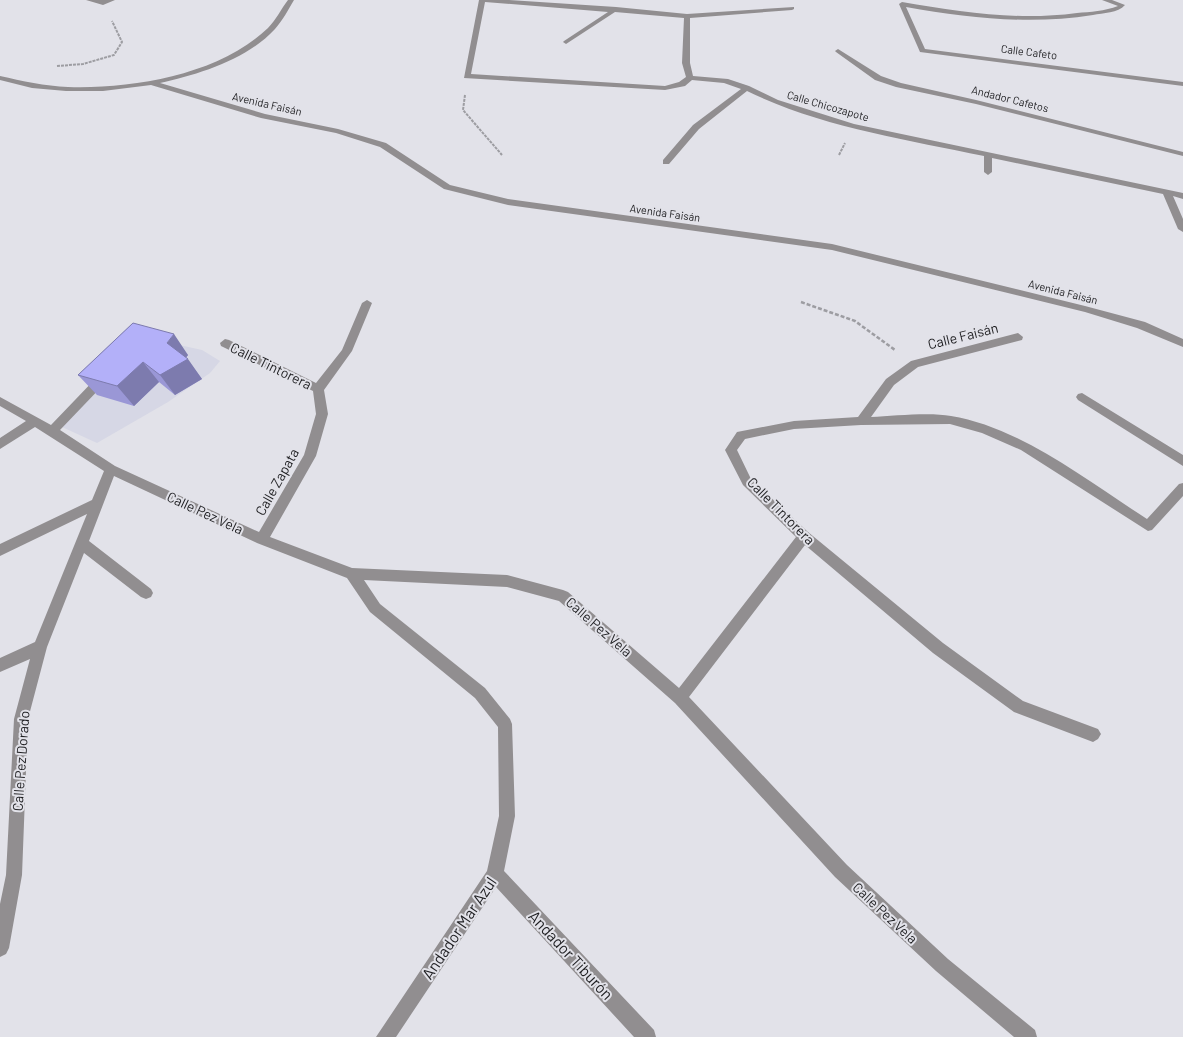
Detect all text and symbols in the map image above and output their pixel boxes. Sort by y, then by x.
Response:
street label: Calle Cafeto [1000,42,1058,61]
street label: Andador Cafetos [970,83,1050,114]
street label: Calle Chicozapote [786,88,871,123]
street label: Avenida Faisán [231,89,303,118]
street label: Avenida Faisán [629,201,701,224]
street label: Avenida Faisán [1027,277,1099,306]
street label: Calle Faisán [926,319,1000,352]
street label: Calle Tintorera [228,339,315,393]
street label: Calle Zapata [251,445,302,518]
street label: Calle Tintorera [744,473,819,548]
street label: Calle Pez Vela [164,487,246,538]
street label: Calle Pez Vela [563,593,636,660]
street label: Calle Pez Dorado [9,710,32,812]
street label: Andador Mar Azul [417,873,500,983]
street label: Calle Pez Vela [849,878,921,947]
street label: Andador Tiburón [525,906,617,1003]

